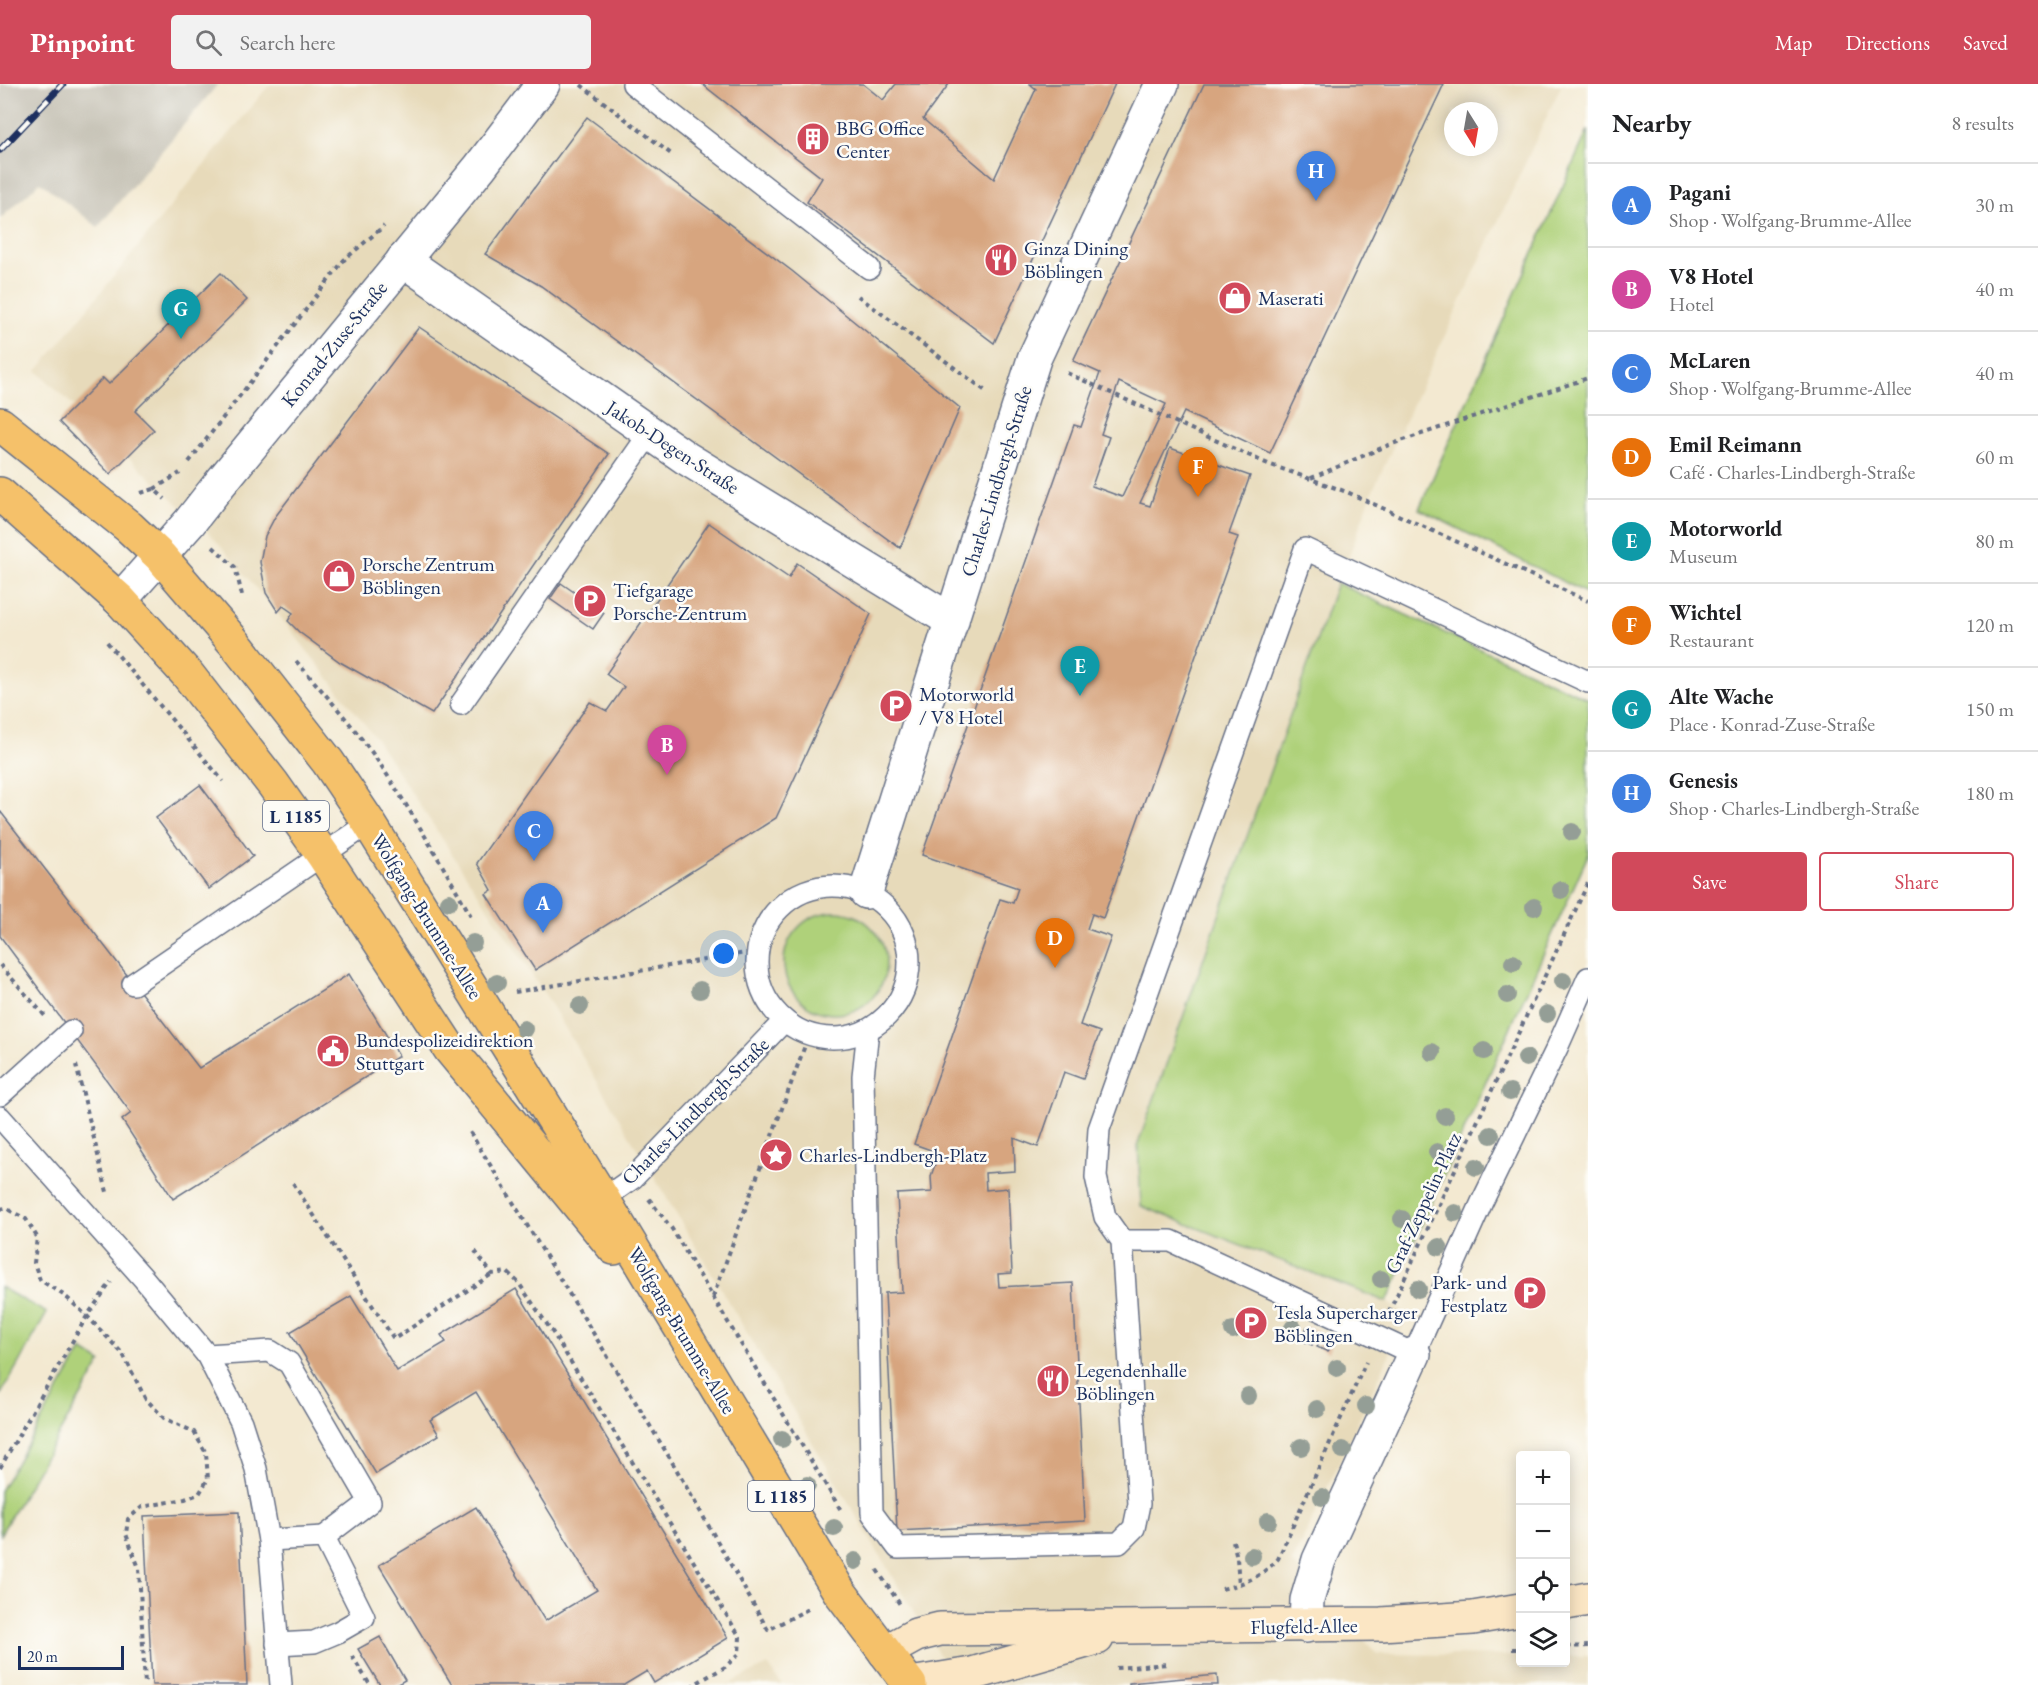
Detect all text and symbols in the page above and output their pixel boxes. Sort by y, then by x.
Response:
search box [171,15,591,69]
text: Pinpoint [30,24,135,60]
icon: search [192,26,225,59]
text: Search here [240,28,335,57]
text: Map [1775,29,1812,56]
text: Directions [1845,29,1930,56]
text: Saved [1963,29,2008,56]
north arrow [1444,102,1498,156]
text: Nearby [1612,106,1692,140]
text: 8 results [1951,110,2014,136]
place label: BBG Office Center [836,115,925,164]
building icon: BBG Office Center [795,121,831,157]
pin: H [1296,152,1336,201]
text: Pagani [1669,178,1731,207]
text: A [1624,192,1639,218]
text: 30 m [1975,192,2014,218]
text: Shop · Wolfgang-Brumme-Allee [1669,207,1912,233]
place label: Ginza Dining Böblingen [1024,235,1129,284]
restaurant icon: Ginza Dining Böblingen [983,242,1019,278]
text: V8 Hotel [1669,262,1754,291]
street label: Konrad-Zuse-Straße [275,276,393,412]
text: B [1625,276,1638,302]
text: 40 m [1975,276,2014,302]
shop icon: Maserati [1217,280,1253,316]
place label: Maserati [1258,285,1324,311]
pin: G [162,290,201,339]
text: Hotel [1669,291,1714,317]
text: McLaren [1669,346,1751,375]
text: C [1624,360,1639,386]
text: 40 m [1975,360,2014,386]
text: Shop · Wolfgang-Brumme-Allee [1669,375,1912,401]
street label: Charles-Lindbergh-Straße [955,382,1037,580]
street label: Jakob-Degen-Straße [600,393,745,500]
text: Emil Reimann [1669,430,1802,459]
text: D [1624,444,1639,470]
text: 60 m [1975,444,2014,470]
pin: F [1178,448,1218,497]
text: Café · Charles-Lindbergh-Straße [1669,459,1915,485]
text: Motorworld [1669,514,1782,543]
text: E [1626,528,1637,554]
text: 80 m [1975,528,2014,554]
text: Museum [1669,543,1738,569]
place label: Porsche Zentrum Böblingen [362,551,495,600]
shop icon: Porsche Zentrum Böblingen [321,558,357,594]
place label: Tiefgarage Porsche-Zentrum [613,577,748,626]
parking icon: Tiefgarage Porsche-Zentrum [572,583,608,619]
text: Wichtel [1669,598,1742,627]
text: F [1626,612,1637,638]
text: 120 m [1966,612,2014,638]
text: Restaurant [1669,627,1754,653]
pin: E [1060,646,1100,696]
place label: Motorworld / V8 Hotel [919,681,1015,730]
text: Alte Wache [1669,682,1773,711]
parking icon: Motorworld / V8 Hotel [878,688,914,724]
text: G [1624,696,1639,722]
text: 150 m [1966,696,2014,722]
text: Place · Konrad-Zuse-Straße [1669,711,1875,737]
pin: B [648,726,686,775]
text: Genesis [1669,766,1738,795]
text: H [1623,780,1640,806]
text: 180 m [1966,780,2014,806]
text: Shop · Charles-Lindbergh-Straße [1669,795,1919,821]
road number: L 1185 [263,801,329,831]
pin: C [514,812,554,861]
street label: Wolfgang-Brumme-Allee [365,828,489,1004]
button: Save [1612,852,1807,911]
button: Share [1819,852,2014,911]
pin: A [524,884,562,933]
pin: D [1036,918,1074,968]
your location [709,939,738,968]
place label: Bundespolizeidirektion Stuttgart [356,1027,534,1076]
street label: Charles-Lindbergh-Straße [616,1032,774,1190]
public building icon: Bundespolizeidirektion Stuttgart [315,1033,351,1069]
street label: Graf-Zeppelin-Platz [1379,1128,1467,1278]
place icon: Charles-Lindbergh-Platz [758,1137,794,1173]
place label: Charles-Lindbergh-Platz [799,1142,987,1168]
street label: Wolfgang-Brumme-Allee [622,1242,742,1419]
place label: Park- und Festplatz [1432,1269,1508,1318]
parking icon: Park- und Festplatz [1512,1275,1548,1311]
place label: Tesla Supercharger Böblingen [1274,1299,1418,1348]
parking icon: Tesla Supercharger Böblingen [1233,1305,1269,1341]
place label: Legendenhalle Böblingen [1076,1357,1187,1406]
restaurant icon: Legendenhalle Böblingen [1035,1363,1071,1399]
map controls [1516,1451,1570,1667]
button: + [1516,1451,1570,1505]
road number: L 1185 [748,1481,814,1511]
button: − [1516,1505,1570,1559]
button: locate [1516,1559,1570,1613]
street label: Flugfeld-Allee [1250,1612,1358,1640]
button: layers [1516,1613,1570,1667]
scale bar [18,1643,124,1670]
text: 20 m [27,1646,58,1667]

